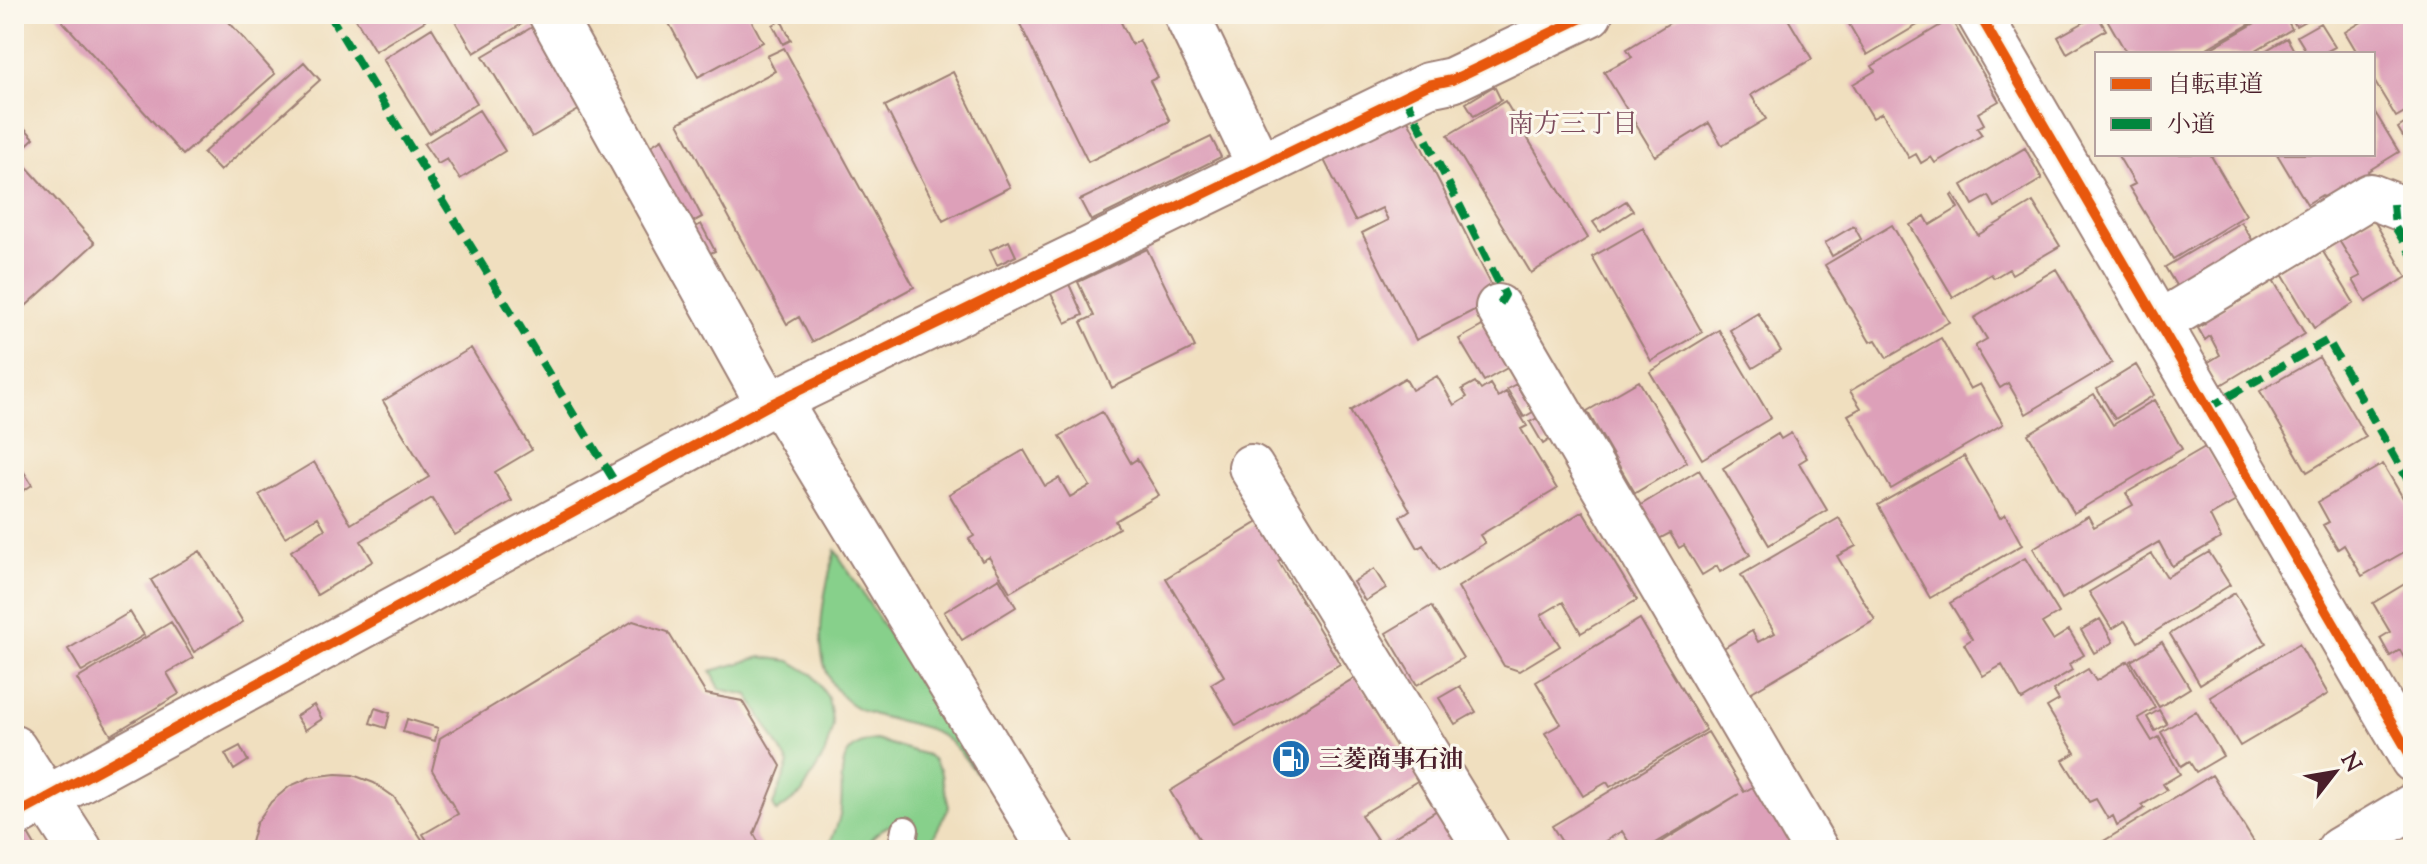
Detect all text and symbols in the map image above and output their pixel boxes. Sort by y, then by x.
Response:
legend [2095,52,2375,156]
text: 自転車道 [2167,69,2263,103]
district label: 南方三丁目 [1508,107,1638,144]
text: 小道 [2167,109,2215,143]
north arrow [2295,732,2375,812]
fuel station icon: 三菱商事石油 [1270,738,1312,780]
place label: 三菱商事石油 [1319,744,1463,778]
text: N [2331,747,2368,779]

